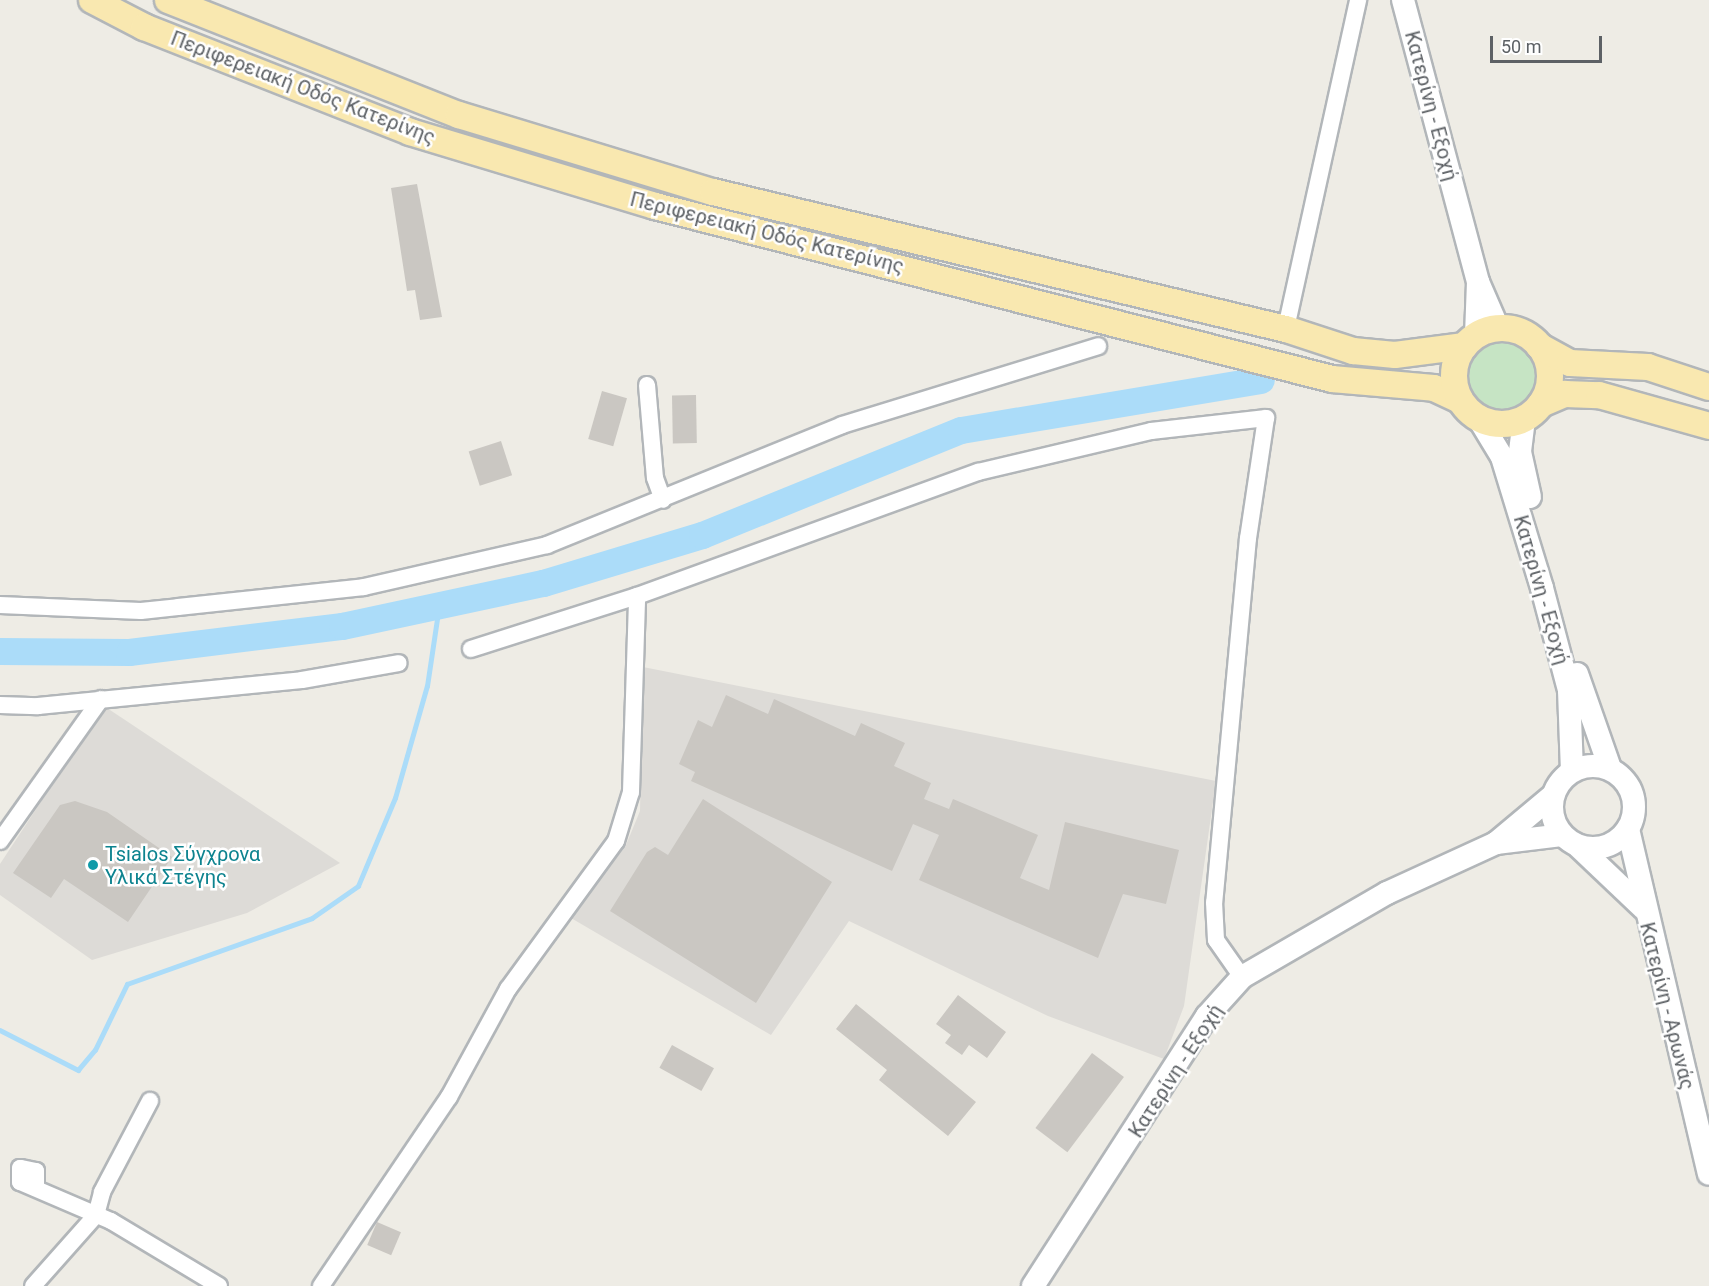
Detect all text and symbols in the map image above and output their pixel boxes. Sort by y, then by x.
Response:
scale bar [1493,24,1606,62]
street label: Περιφερειακή Οδός Κατερίνης [167,26,439,150]
street label: Κατερίνη - Εξοχή [1399,28,1463,184]
text: 50 m [1501,36,1541,57]
street label: Περιφερειακή Οδός Κατερίνης [628,187,906,279]
street label: Κατερίνη - Εξοχή [1508,513,1574,667]
place label: Tsialos Σύγχρονα Υλικά Στέγης [105,842,260,889]
marker: Tsialos Σύγχρονα Υλικά Στέγης [86,858,100,872]
street label: Κατερίνη - Αρωνάς [1635,920,1699,1092]
street label: Κατερίνη - Εξοχή [1124,1000,1228,1142]

